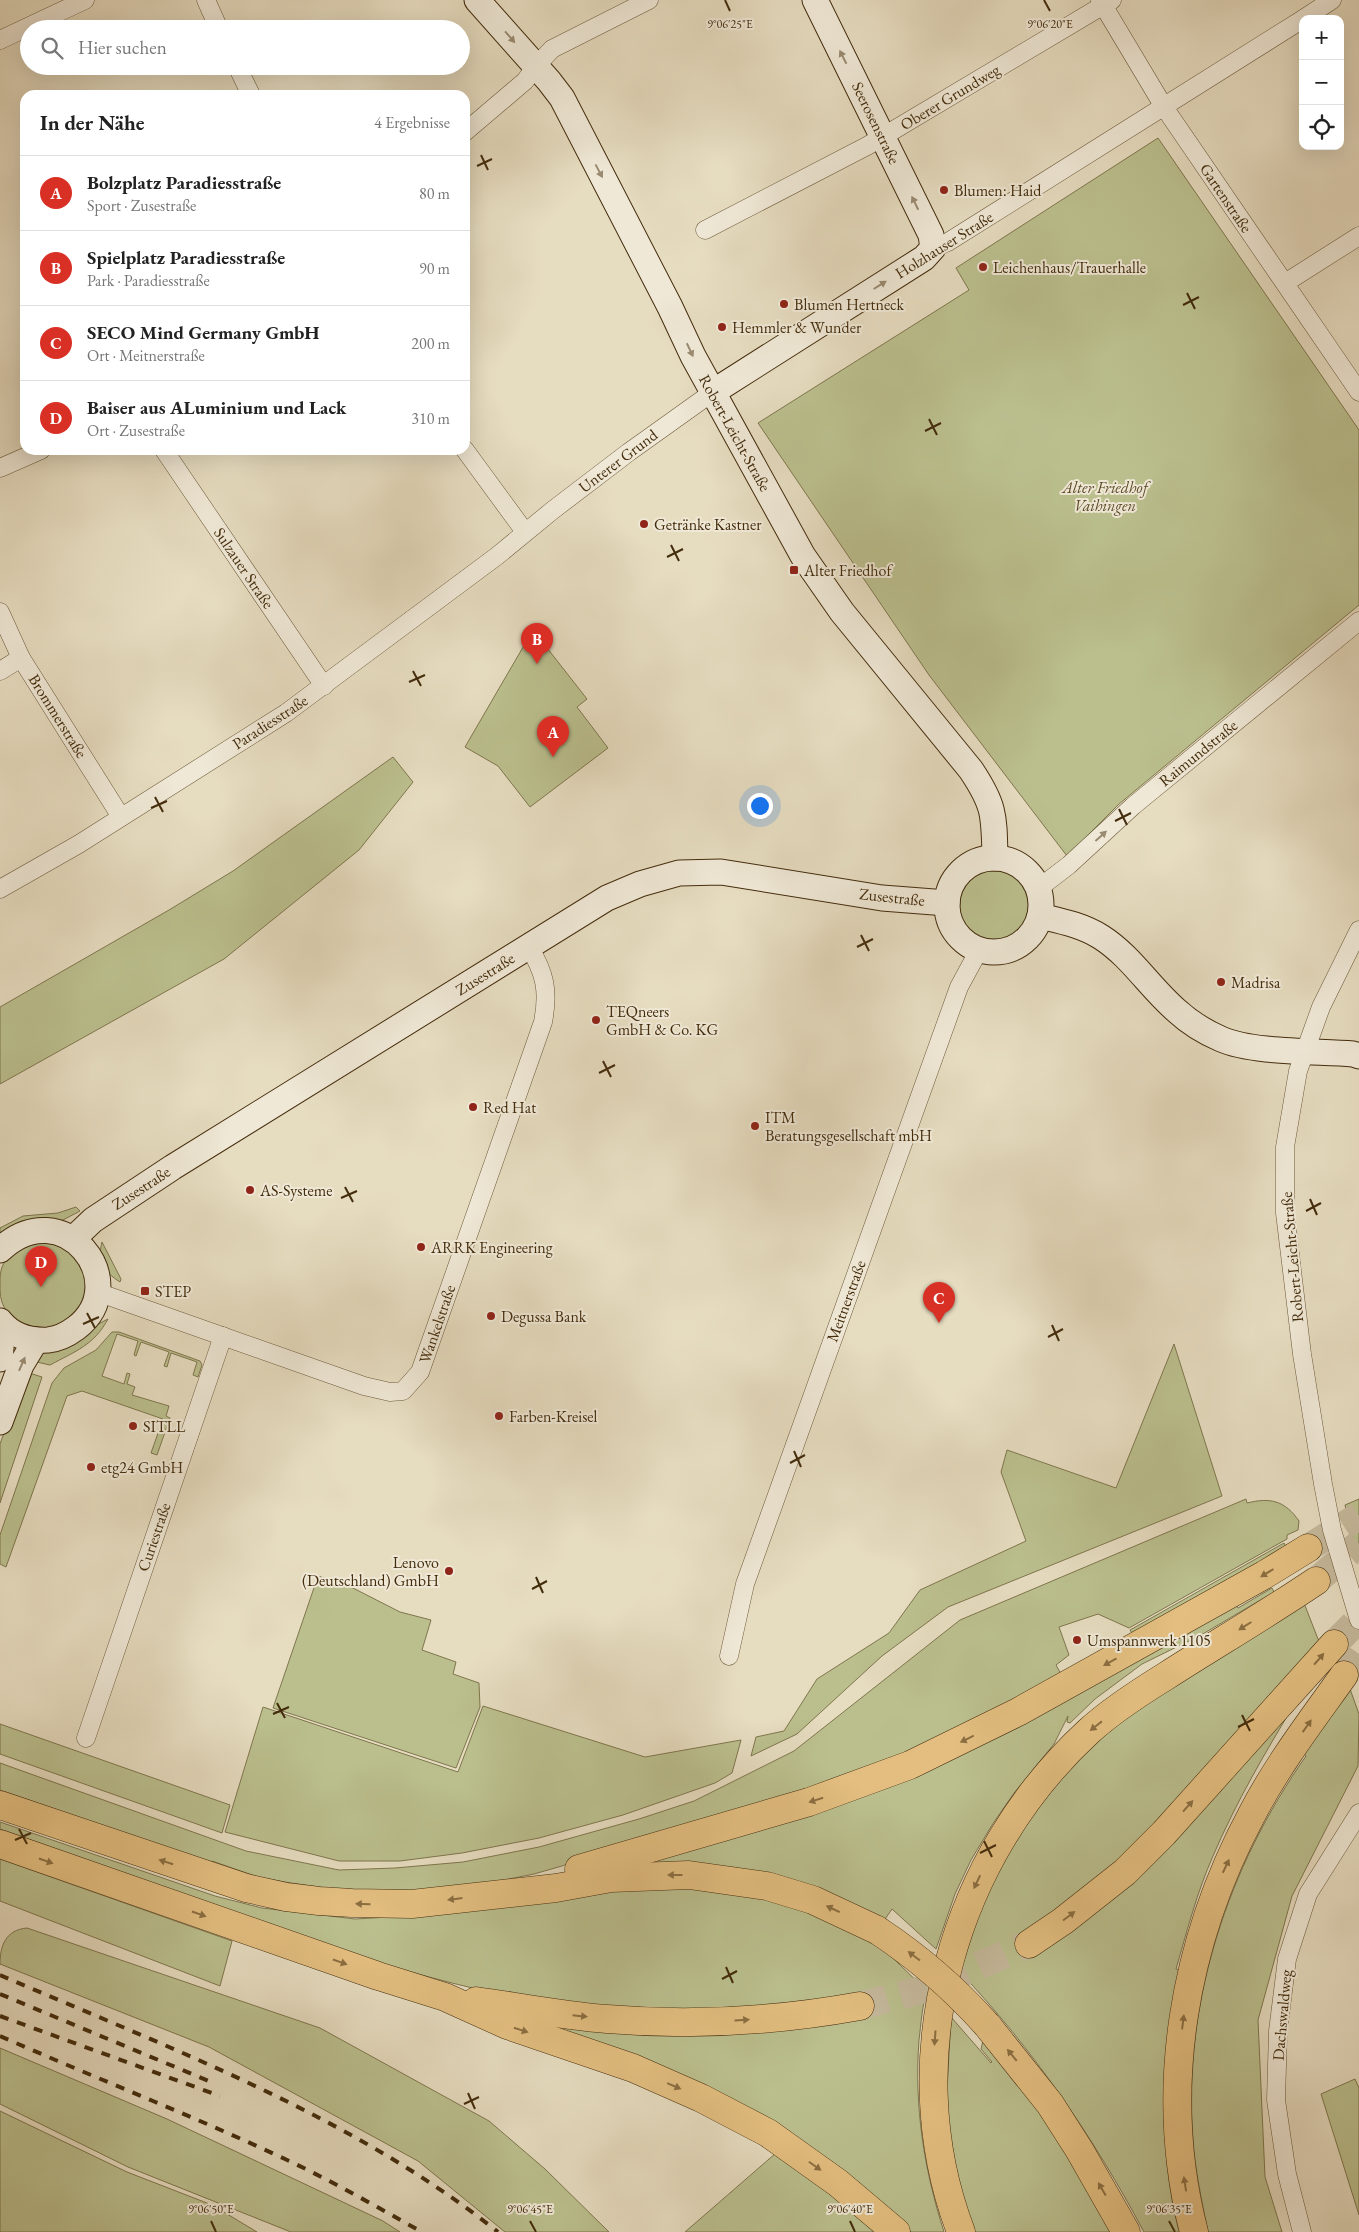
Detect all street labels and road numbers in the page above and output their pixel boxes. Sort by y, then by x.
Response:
street label: Oberer Grundweg [896,58,1005,135]
street label: Seerosenstraße [847,78,905,168]
street label: Gartenstraße [1195,159,1257,237]
street label: Holzhauser Straße [891,206,997,284]
street label: Robert-Leicht-Straße [694,371,776,495]
street label: Unterer Grund [574,424,662,498]
street label: Sulzauer Straße [209,523,279,613]
street label: Brommerstraße [24,670,92,762]
street label: Paradiesstraße [228,690,312,754]
street label: Raimundstraße [1154,715,1242,791]
street label: Zusestraße [858,883,926,911]
street label: Zusestraße [452,948,518,1000]
street label: Zusestraße [108,1161,174,1215]
street label: Robert-Leicht-Straße [1276,1191,1308,1323]
street label: Meitnerstraße [822,1257,870,1345]
street label: Wankelstraße [414,1282,460,1366]
street label: Curiestraße [132,1500,176,1574]
street label: Dachswaldweg [1268,1968,1297,2061]

